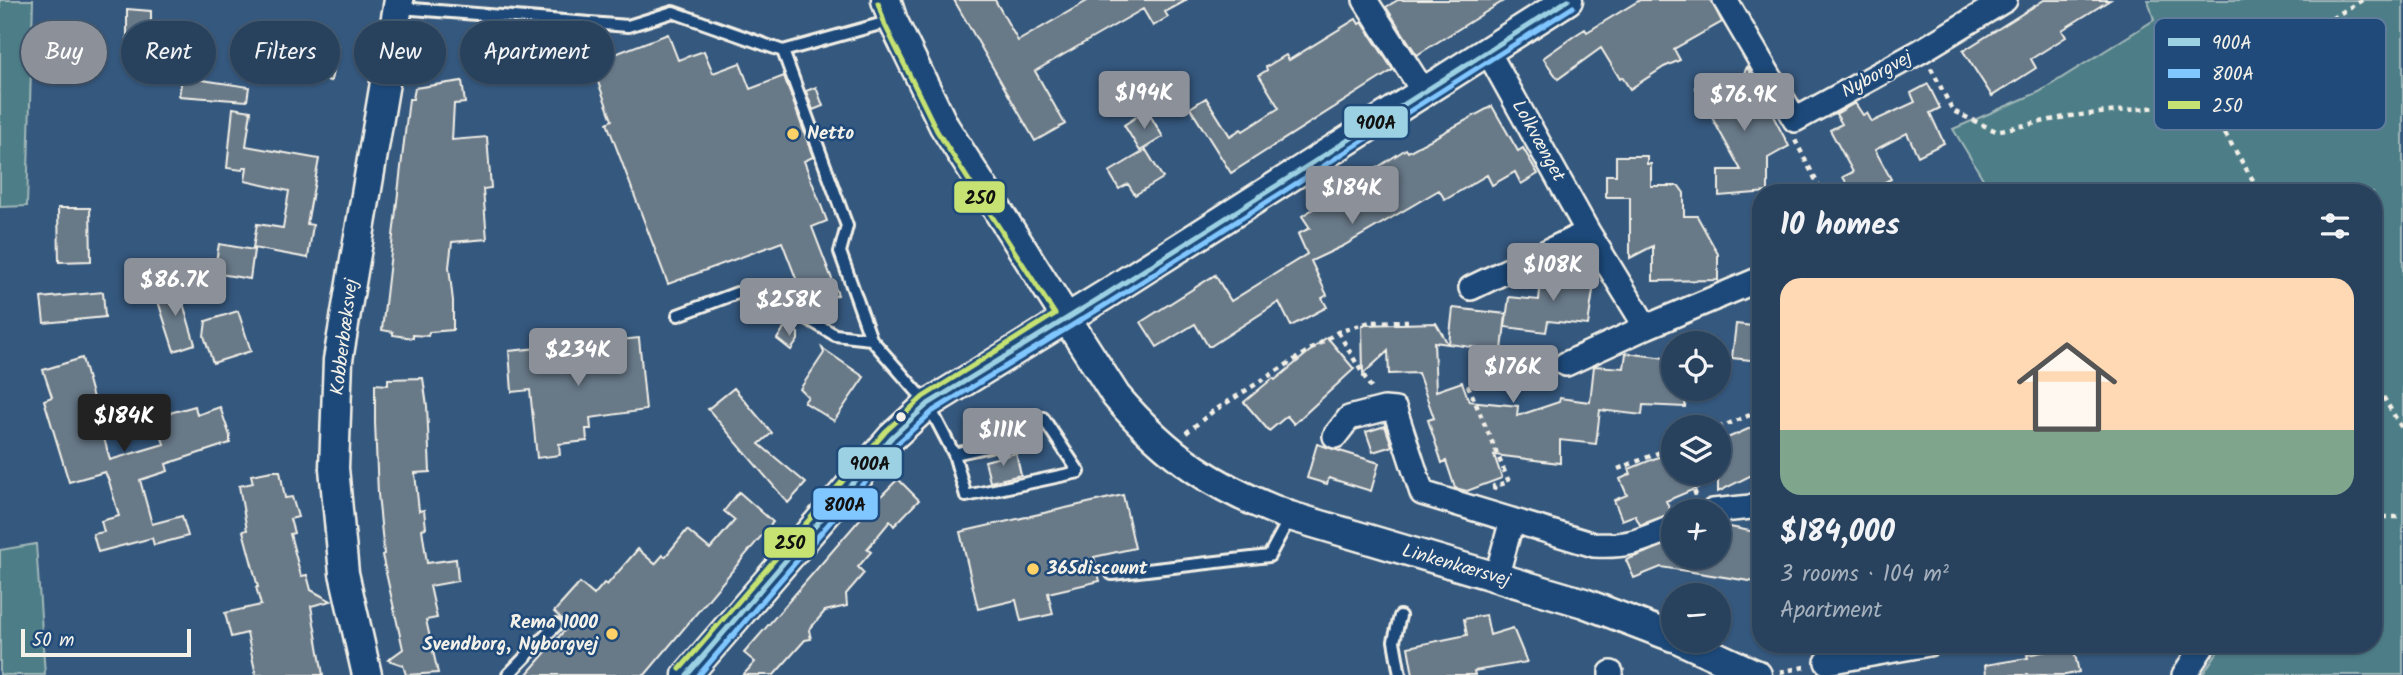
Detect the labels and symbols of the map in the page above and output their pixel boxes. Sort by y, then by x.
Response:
legend [2154,18,2386,130]
text: 900A [2212,29,2252,59]
street label: Nyborgvej [1836,43,1919,107]
text: 800A [2212,60,2254,90]
pin: $194K [1095,72,1193,131]
pin: $76.9K [1687,74,1801,133]
text: 250 [2212,92,2243,122]
street label: Lolkvænget [1503,94,1573,188]
line badge: 900A [1343,105,1409,139]
text: 900A [1355,109,1397,139]
place label: Netto [807,119,854,149]
marker: Netto [785,126,801,142]
pin: $184K [1303,166,1401,226]
line badge: 250 [953,180,1006,214]
text: 250 [965,184,995,214]
pin: $108K [1504,244,1602,303]
pin: $86.7K [118,258,232,318]
street label: Kobberbæksvej [323,276,367,397]
pin: $258K [740,278,838,338]
pin: $234K [529,328,627,388]
pin: $176K [1464,346,1562,405]
pin: $184K [75,394,173,454]
pin: $111K [954,408,1052,468]
unlabelled marker [894,410,908,424]
line badge: 900A [837,446,903,480]
text: 900A [849,450,891,480]
line badge: 800A [812,487,879,521]
text: 800A [824,491,866,521]
line badge: 250 [763,526,816,559]
text: 250 [775,529,805,559]
street label: Linkenkærsvej [1398,536,1515,596]
place label: 365discount [1046,554,1148,584]
marker: 365discount [1025,561,1041,577]
place label: Rema 1000 Svendborg, Nyborgvej [422,608,599,660]
scale bar [21,626,191,658]
marker: Rema 1000 Svendborg, Nyborgvej [604,626,620,642]

